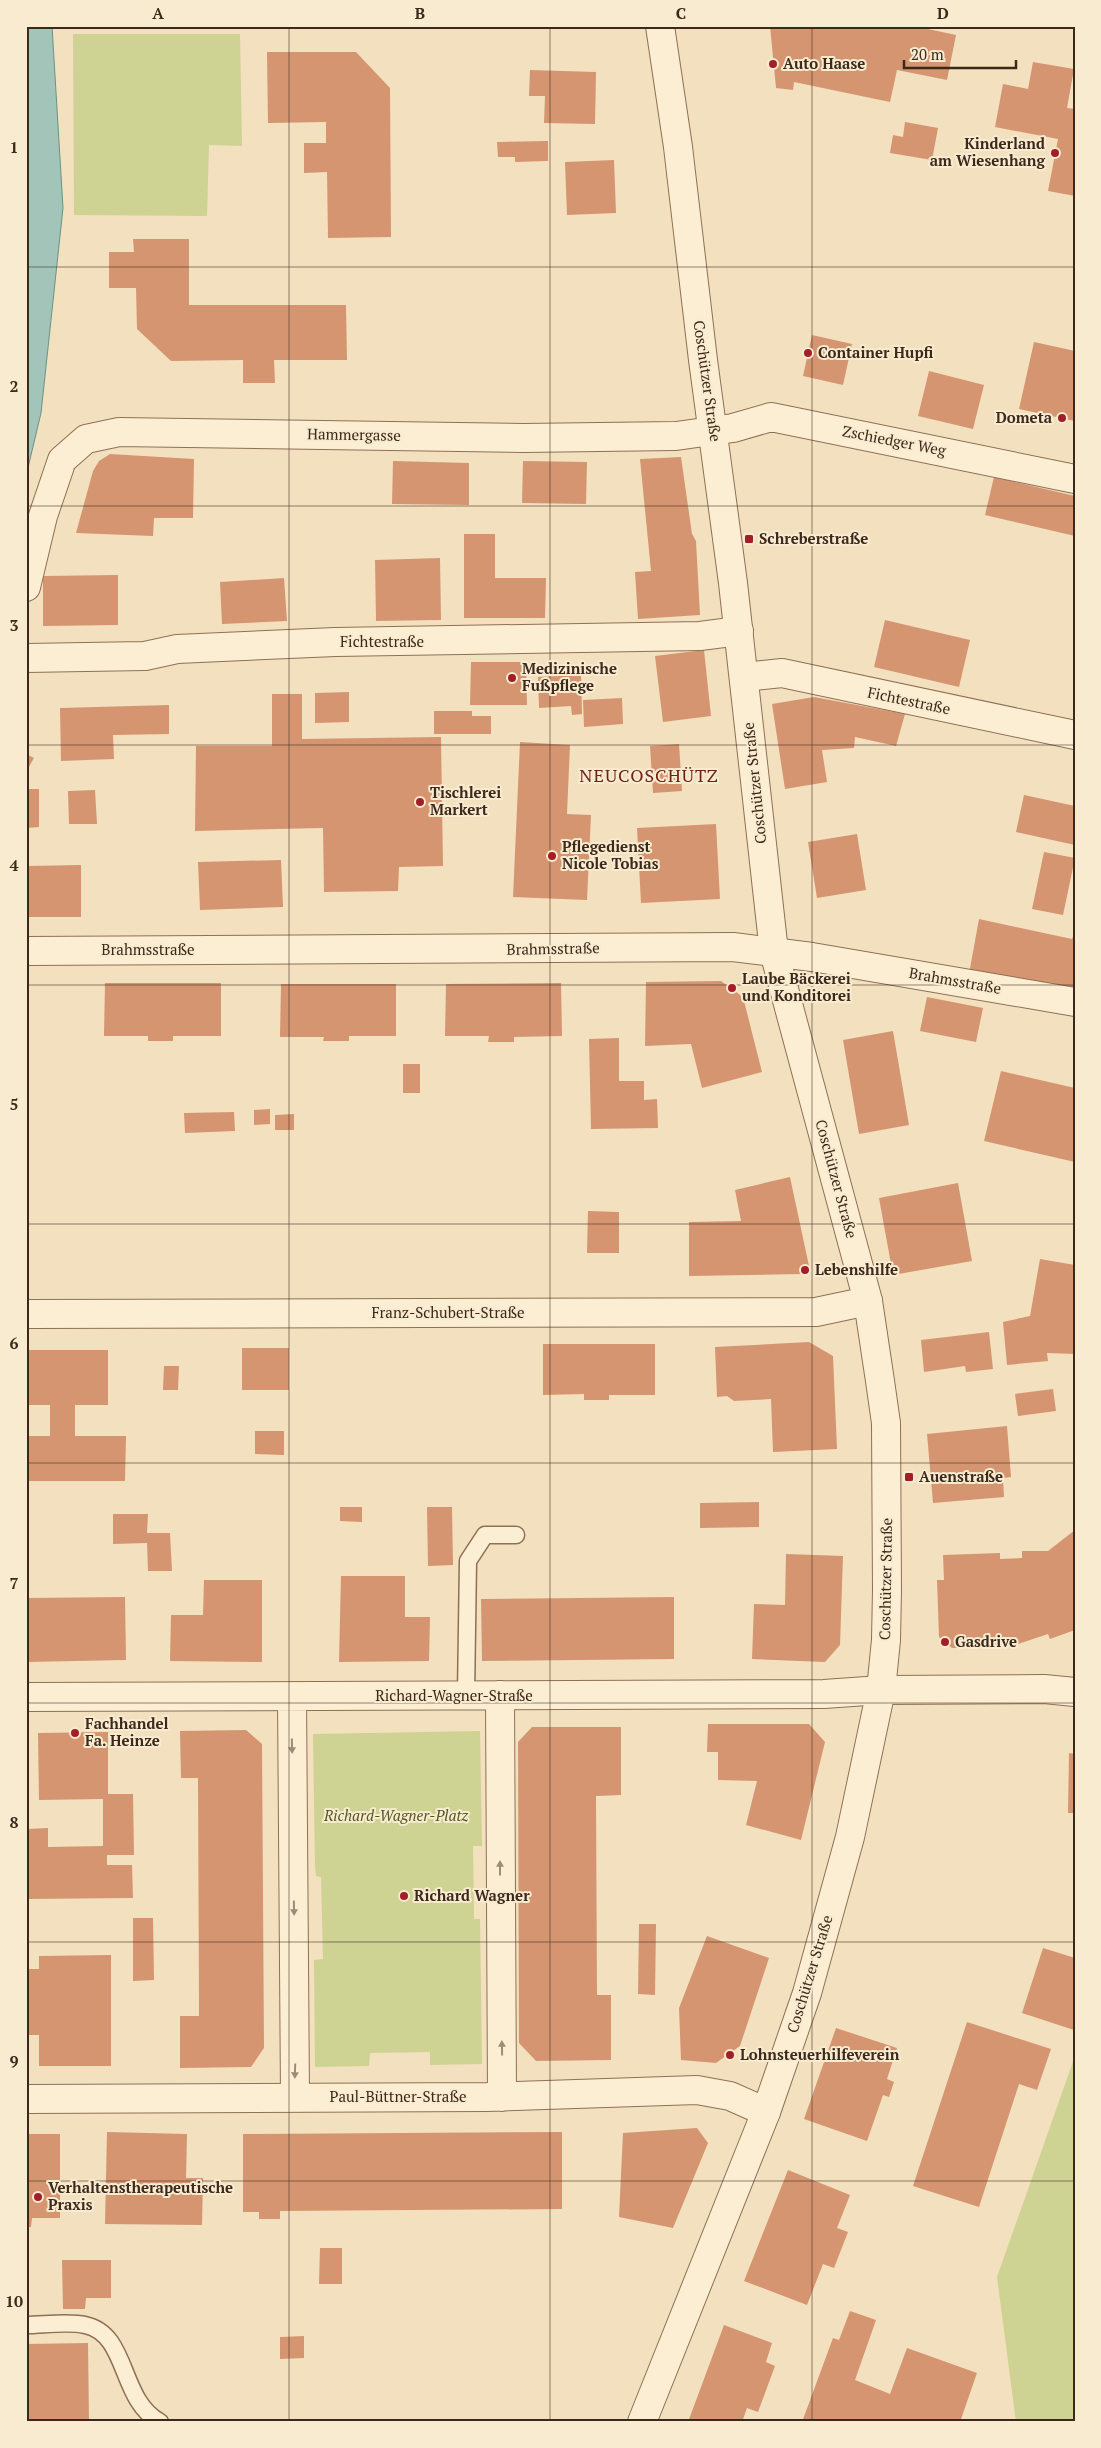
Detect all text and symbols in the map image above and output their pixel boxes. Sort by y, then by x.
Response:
text: A [152,2,164,24]
text: B [415,2,425,24]
text: C [676,2,686,24]
text: D [937,2,949,24]
scale bar [904,38,1016,70]
text: 20 m [911,44,944,64]
place label: Auto Haase [783,53,865,73]
marker: Auto Haase [767,58,779,70]
place label: Kinderland am Wiesenhang [930,133,1046,170]
text: 1 [9,136,19,158]
marker: Kinderland am Wiesenhang [1049,147,1061,159]
street label: Coschützer Straße [690,319,726,443]
place label: Container Hupfi [818,342,934,362]
marker: Container Hupfi [802,347,814,359]
text: 2 [9,375,19,397]
place label: Dometa [996,407,1053,427]
marker: Dometa [1056,412,1068,424]
street label: Zschiedger Weg [841,420,949,460]
street label: Hammergasse [307,423,401,445]
place label: Schreberstraße [759,528,868,548]
marker: Schreberstraße [743,533,755,545]
text: 3 [9,614,19,636]
street label: Fichtestraße [340,631,424,651]
place label: Medizinische Fußpflege [522,658,617,695]
marker: Medizinische Fußpflege [506,672,518,684]
street label: Fichtestraße [866,681,952,719]
street label: Coschützer Straße [738,721,770,845]
district label: NEUCOSCHÜTZ [579,763,719,787]
place label: Tischlerei Markert [430,782,501,819]
marker: Tischlerei Markert [414,796,426,808]
place label: Pflegedienst Nicole Tobias [562,836,659,873]
marker: Pflegedienst Nicole Tobias [546,850,558,862]
text: 4 [9,854,19,876]
street label: Brahmsstraße [506,937,600,959]
street label: Brahmsstraße [101,939,195,959]
street label: Brahmsstraße [907,962,1003,998]
place label: Laube Bäckerei und Konditorei [742,968,851,1005]
marker: Laube Bäckerei und Konditorei [726,982,738,994]
text: 5 [9,1093,19,1115]
street label: Coschützer Straße [811,1117,862,1240]
place label: Lebenshilfe [815,1259,898,1279]
marker: Lebenshilfe [799,1264,811,1276]
street label: Franz-Schubert-Straße [371,1302,525,1322]
text: 6 [9,1332,19,1354]
place label: Auenstraße [919,1466,1003,1486]
marker: Auenstraße [903,1471,915,1483]
street label: Coschützer Straße [874,1518,896,1640]
text: 7 [9,1572,19,1594]
place label: Gasdrive [955,1631,1017,1651]
marker: Gasdrive [939,1636,951,1648]
street label: Richard-Wagner-Straße [375,1685,533,1705]
place label: Fachhandel Fa. Heinze [85,1713,168,1750]
marker: Fachhandel Fa. Heinze [69,1727,81,1739]
one-way arrow [288,1738,296,1754]
park label: Richard-Wagner-Platz [323,1805,468,1825]
text: 8 [9,1811,19,1833]
one-way arrow [496,1860,504,1876]
place label: Richard Wagner [414,1885,530,1905]
marker: Richard Wagner [398,1890,410,1902]
one-way arrow [290,1901,298,1917]
street label: Coschützer Straße [782,1912,836,2035]
one-way arrow [498,2040,506,2056]
place label: Lohnsteuerhilfeverein [740,2044,900,2064]
marker: Lohnsteuerhilfeverein [724,2049,736,2061]
text: 9 [9,2050,19,2072]
one-way arrow [291,2063,299,2079]
street label: Paul-Büttner-Straße [329,2086,467,2106]
place label: Verhaltenstherapeutische Praxis [48,2177,233,2214]
marker: Verhaltenstherapeutische Praxis [32,2191,44,2203]
text: 10 [5,2290,23,2312]

